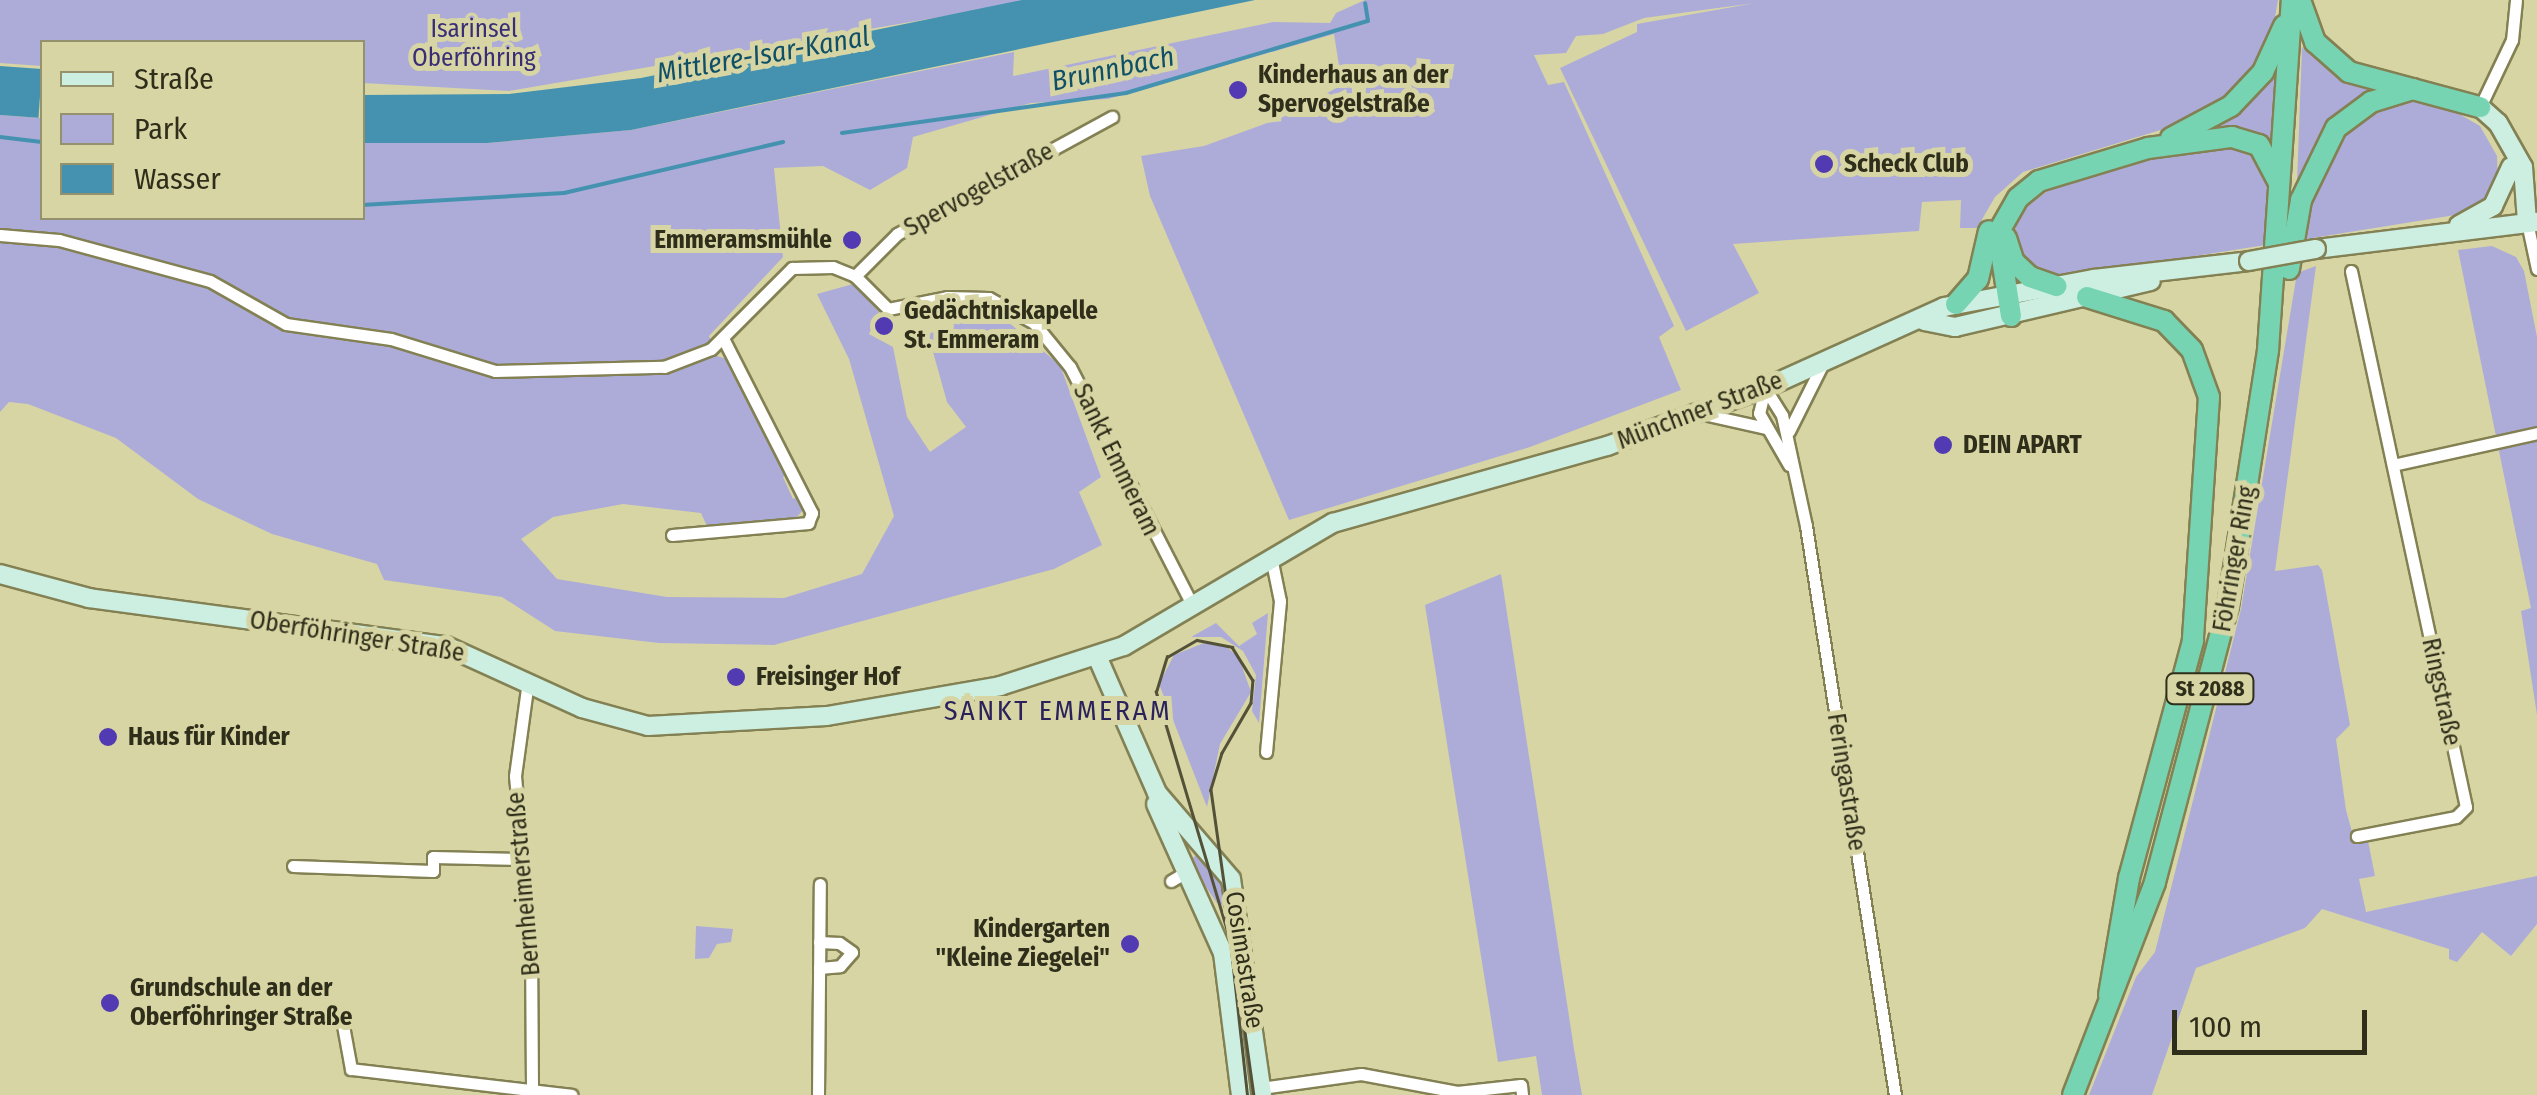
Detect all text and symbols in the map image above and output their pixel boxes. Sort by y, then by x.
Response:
park label: Isarinsel Oberföhring [412,15,536,74]
water label: Mittlere-Isar-Kanal [654,20,872,90]
legend [40,40,365,220]
water label: Brunnbach [1049,40,1177,98]
text: Straße [134,61,214,97]
place label: Kinderhaus an der Spervogelstraße [1258,61,1448,120]
marker: Kinderhaus an der Spervogelstraße [1227,79,1249,101]
text: Park [134,111,187,147]
street label: Spervogelstraße [899,137,1059,243]
place label: Scheck Club [1844,149,1969,179]
marker: Scheck Club [1813,153,1835,175]
text: Wasser [134,161,221,197]
place label: Emmeramsmühle [654,225,832,255]
marker: Emmeramsmühle [841,229,863,251]
place label: Gedächtniskapelle St. Emmeram [904,297,1098,356]
marker: Gedächtniskapelle St. Emmeram [873,315,895,337]
street label: Münchner Straße [1613,366,1787,456]
street label: Sankt Emmeram [1066,379,1166,541]
place label: DEIN APART [1963,430,2082,460]
marker: DEIN APART [1932,434,1954,456]
street label: Föhringer Ring [2207,484,2263,634]
street label: Oberföhringer Straße [248,605,466,669]
street label: Ringstraße [2415,635,2467,749]
place label: Freisinger Hof [756,662,900,692]
marker: Freisinger Hof [725,666,747,688]
road number: St 2088 [2165,672,2255,706]
district label: SANKT EMMERAM [944,694,1172,728]
street label: Feringastraße [1820,711,1872,853]
place label: Haus für Kinder [128,722,290,752]
marker: Haus für Kinder [97,726,119,748]
street label: Bernheimerstraße [501,791,547,977]
street label: Cosimastraße [1218,889,1270,1031]
place label: Kindergarten "Kleine Ziegelei" [936,915,1110,974]
marker: Kindergarten "Kleine Ziegelei" [1119,933,1141,955]
place label: Grundschule an der Oberföhringer Straße [130,974,352,1033]
scale bar [2177,990,2372,1052]
marker: Grundschule an der Oberföhringer Straße [99,992,121,1014]
text: 100 m [2189,1009,2262,1045]

